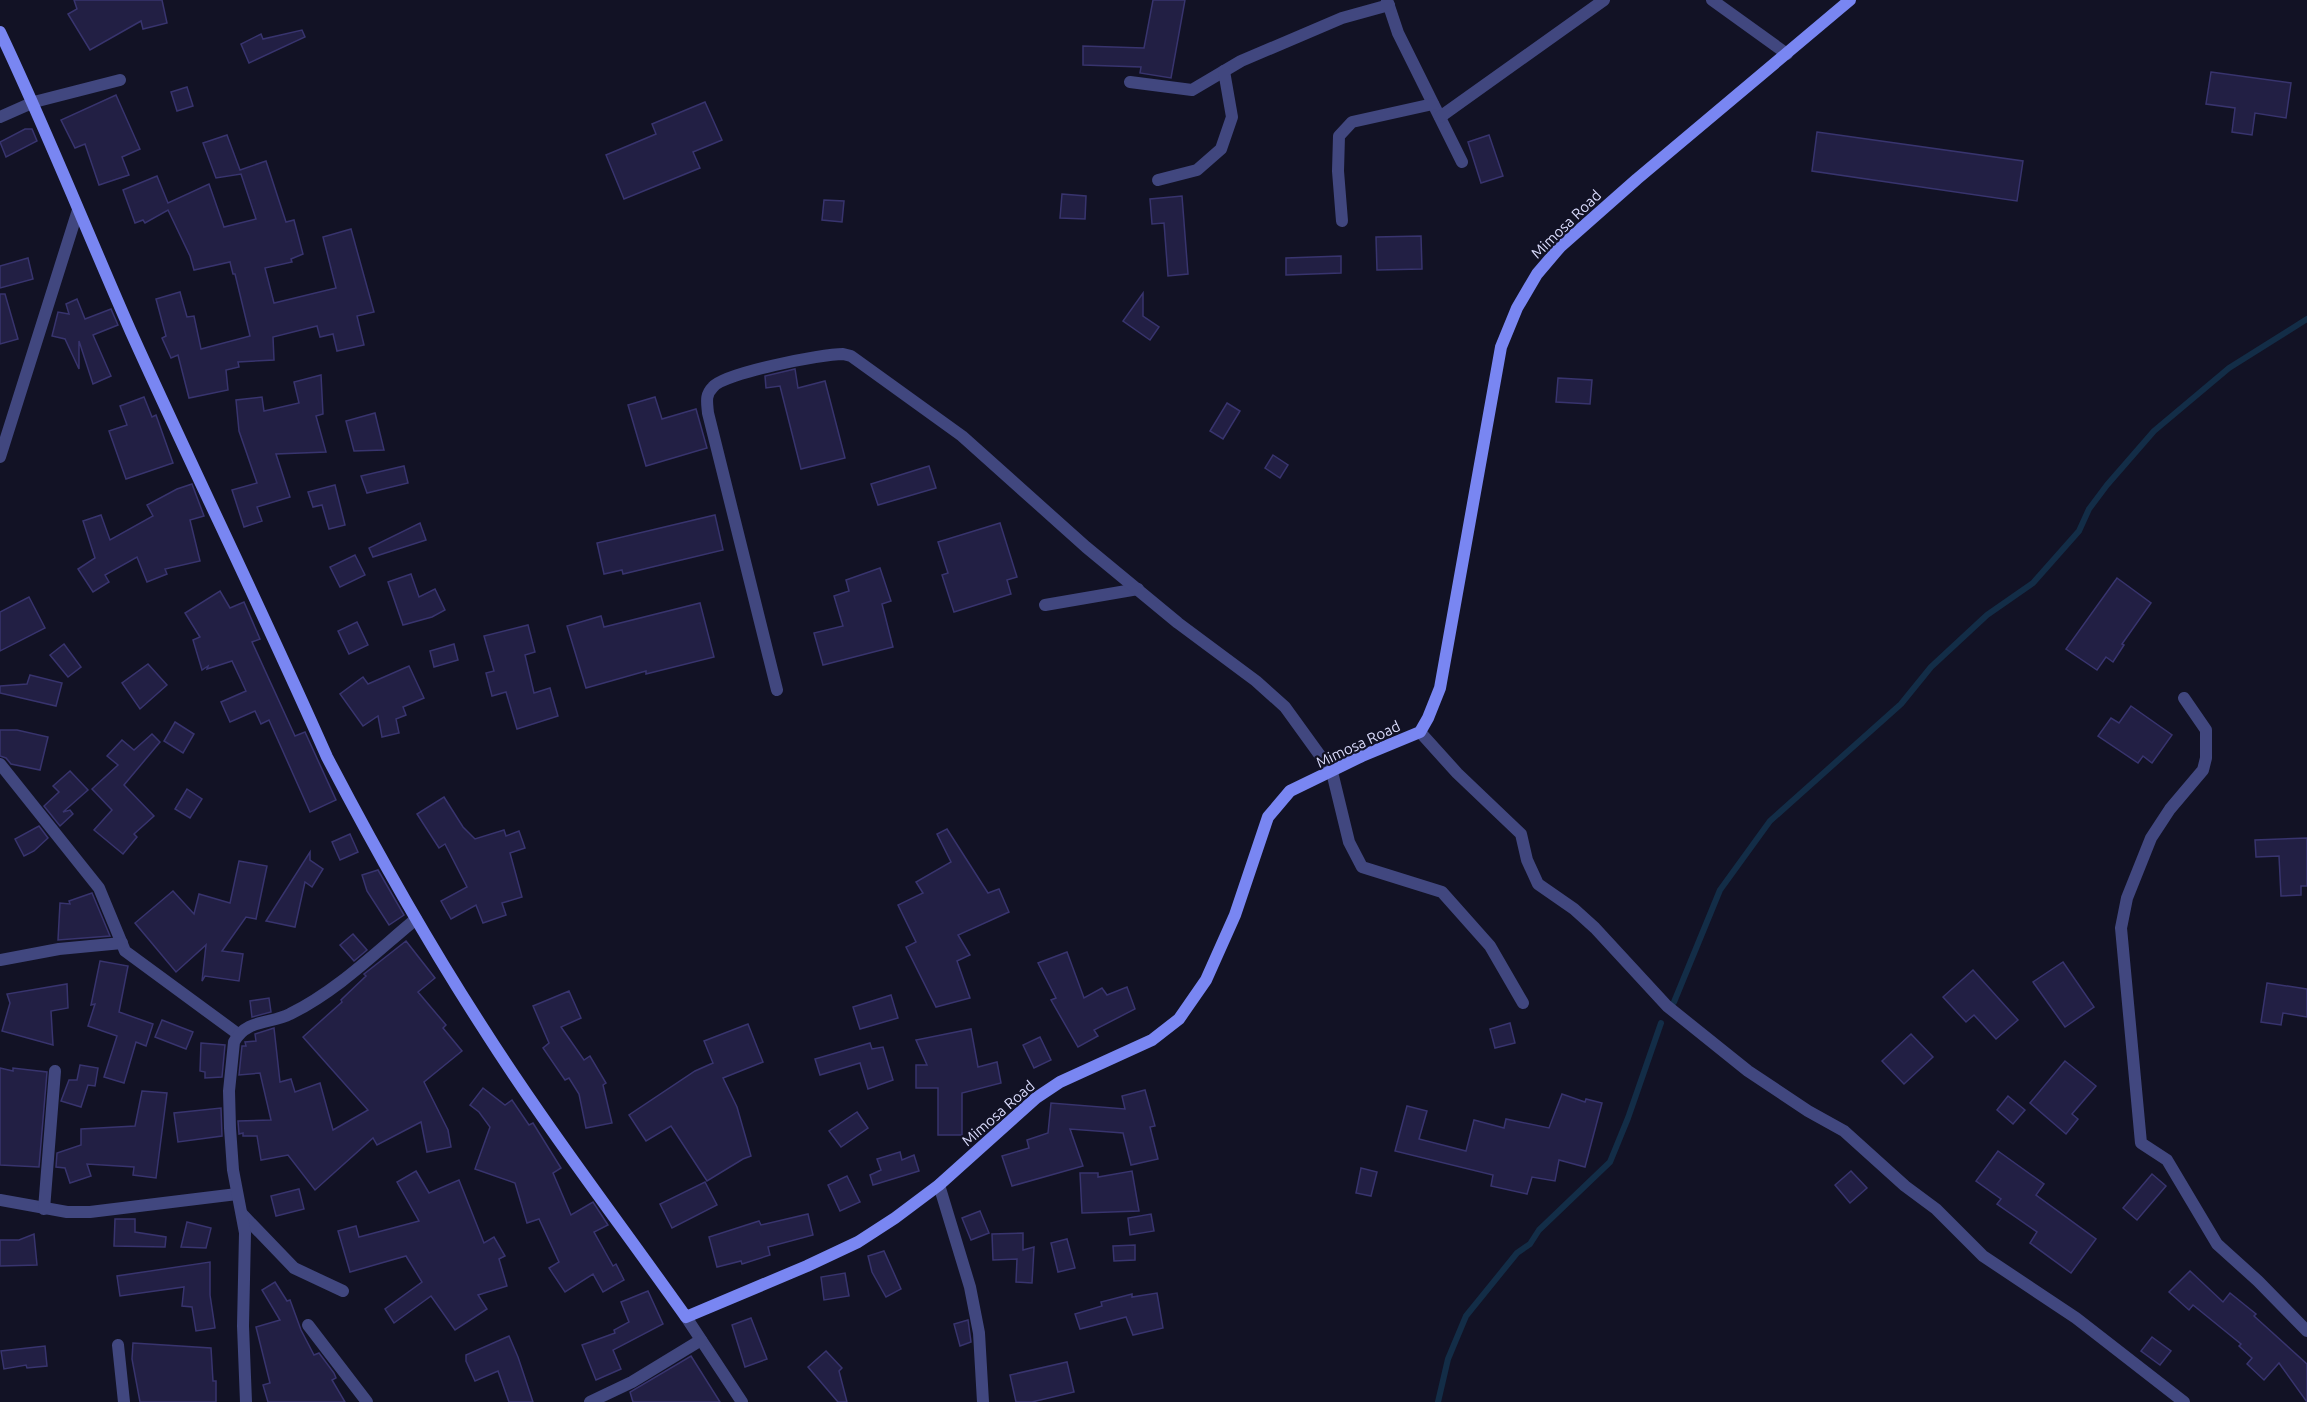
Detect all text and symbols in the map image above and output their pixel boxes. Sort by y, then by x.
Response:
street label: Mimosa Road [1527,186,1605,262]
street label: Mimosa Road [1313,717,1403,771]
street label: Mimosa Road [958,1077,1038,1149]

